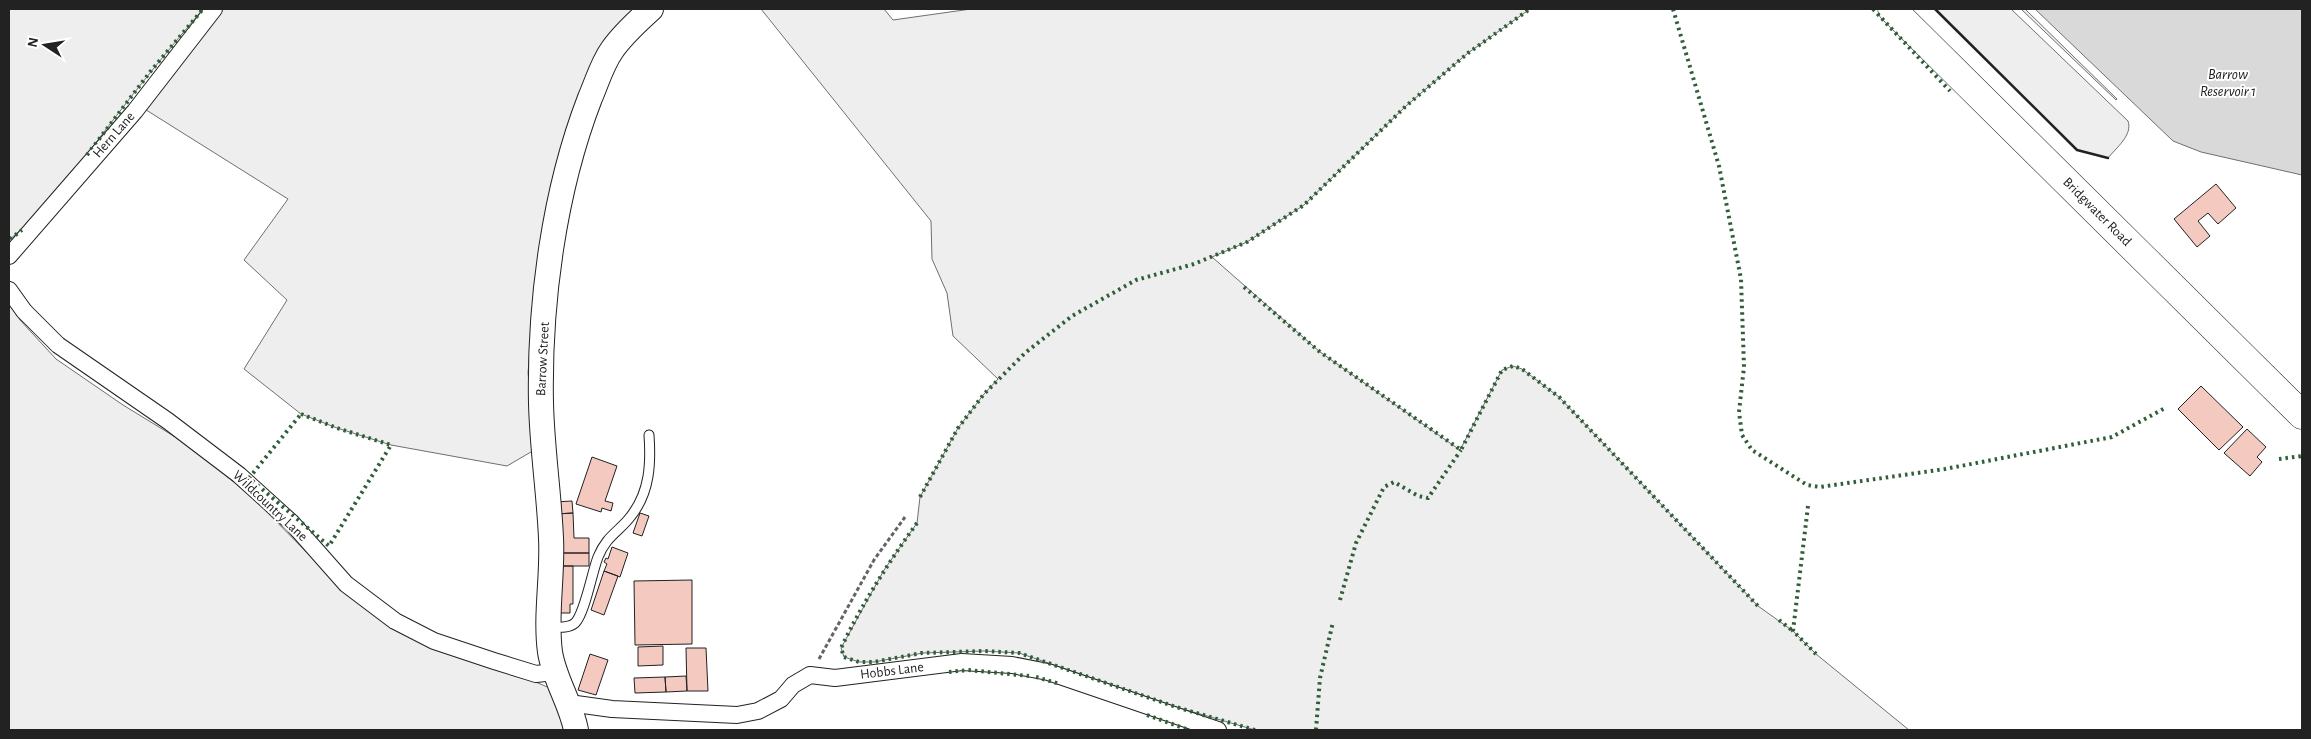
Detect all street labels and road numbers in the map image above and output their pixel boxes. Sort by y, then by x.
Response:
street label: Hern Lane [90,109,138,161]
street label: Bridgwater Road [2060,175,2134,249]
street label: Barrow Street [534,321,552,396]
street label: Wildcountry Lane [230,468,310,544]
street label: Hobbs Lane [859,660,925,682]

